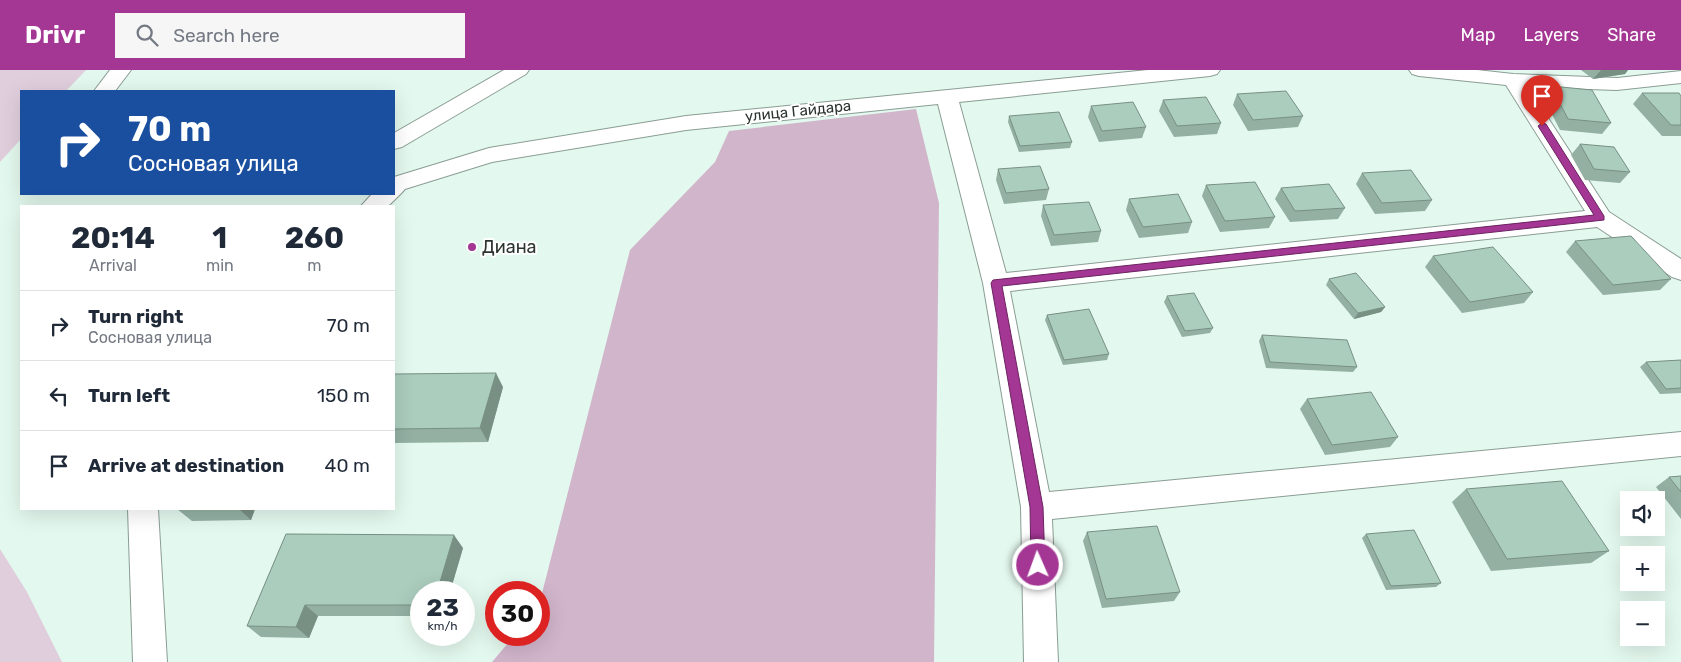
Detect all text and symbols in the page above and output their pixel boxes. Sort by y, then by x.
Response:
search box [115,13,465,58]
text: Drivr [25,21,85,49]
icon: search [133,21,161,49]
text: Search here [173,24,280,47]
text: Map [1461,24,1496,46]
text: Layers [1524,24,1579,46]
text: Share [1607,24,1656,46]
pin [1521,75,1563,126]
icon: arrive [1528,82,1556,110]
street label: улица Гайдара [744,96,852,126]
text: 70 m [128,108,211,150]
icon: right [45,110,110,175]
text: Сосновая улица [128,150,299,177]
text: 20:14 [71,220,155,256]
text: 1 [212,220,227,256]
text: 260 [285,220,344,256]
place label: Диана [482,236,537,258]
marker: Диана [466,241,478,253]
text: Arrival [89,256,137,275]
text: min [206,256,234,275]
text: m [307,256,321,275]
text: Turn right [88,305,183,328]
icon: right [45,312,73,340]
text: 70 m [327,314,370,337]
text: Сосновая улица [88,328,212,347]
icon: left [45,382,73,410]
text: Turn left [88,384,170,407]
text: 150 m [317,384,370,407]
icon: arrive [45,452,73,480]
text: Arrive at destination [88,454,284,477]
text: 40 m [325,454,370,477]
map controls [1620,491,1665,646]
button: sound [1620,491,1665,536]
position arrow [1011,538,1063,590]
button: + [1620,546,1665,591]
speed limit sign: 30 [485,581,550,646]
text: 23 [426,593,459,622]
button: − [1620,601,1665,646]
text: km/h [428,619,457,633]

